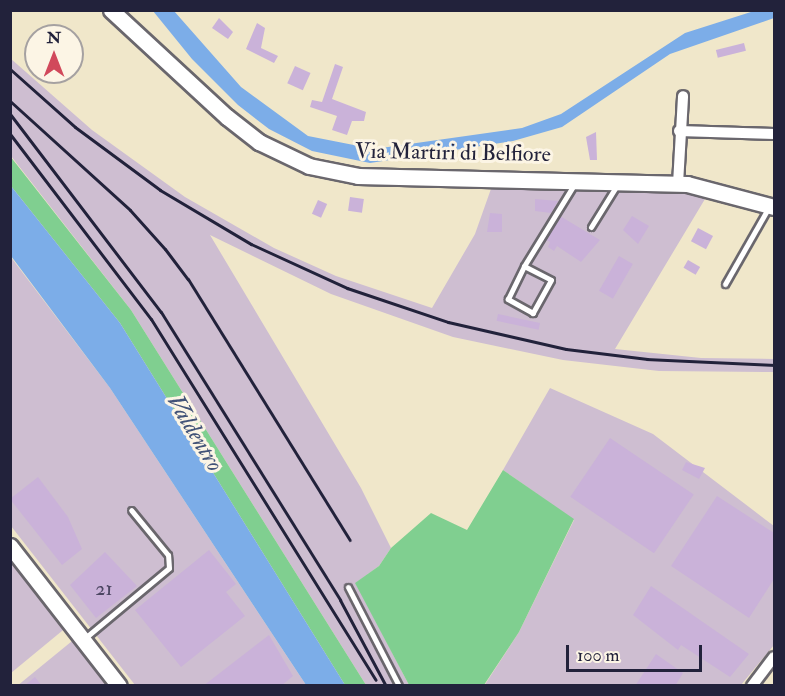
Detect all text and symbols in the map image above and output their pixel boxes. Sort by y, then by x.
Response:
north arrow [24,24,84,84]
text: N [47,28,61,48]
street label: Via Martiri di Belfiore [355,138,551,168]
water label: Valdentro [161,389,229,477]
house number: 21 [95,576,113,600]
scale bar [569,633,706,671]
text: 100 m [577,644,620,667]

